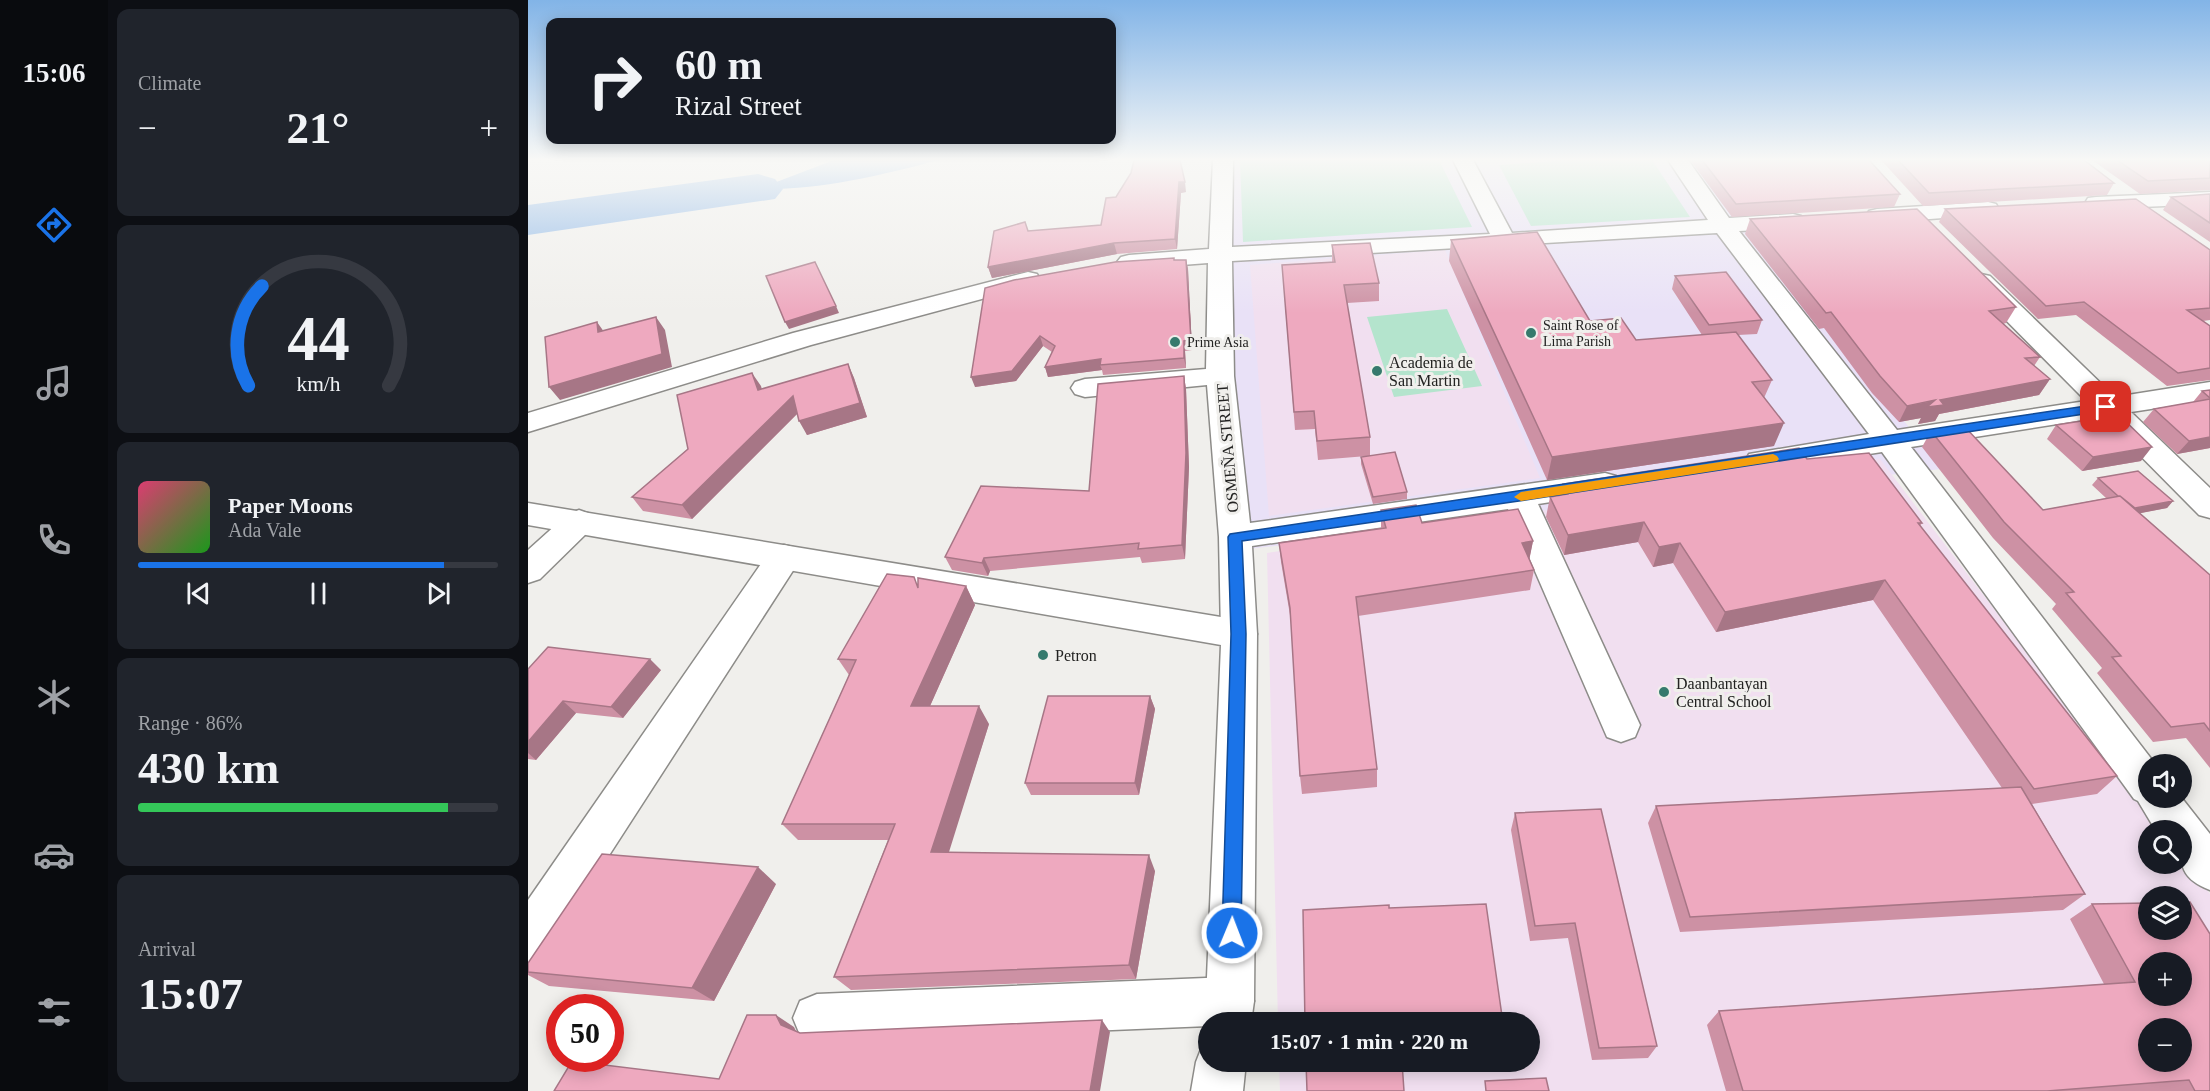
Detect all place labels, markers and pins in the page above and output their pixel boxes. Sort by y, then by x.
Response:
place label: Saint Rose of Lima Parish [1543,318,1619,349]
marker: Saint Rose of Lima Parish [1524,326,1538,340]
marker: Prime Asia [1168,335,1182,349]
place label: Prime Asia [1187,335,1250,350]
place label: Academia de San Martin [1389,354,1473,389]
marker: Academia de San Martin [1370,364,1384,378]
pin [2080,381,2131,432]
place label: Petron [1055,647,1097,664]
marker: Petron [1036,648,1050,662]
place label: Daanbantayan Central School [1676,675,1772,710]
marker: Daanbantayan Central School [1657,685,1671,699]

